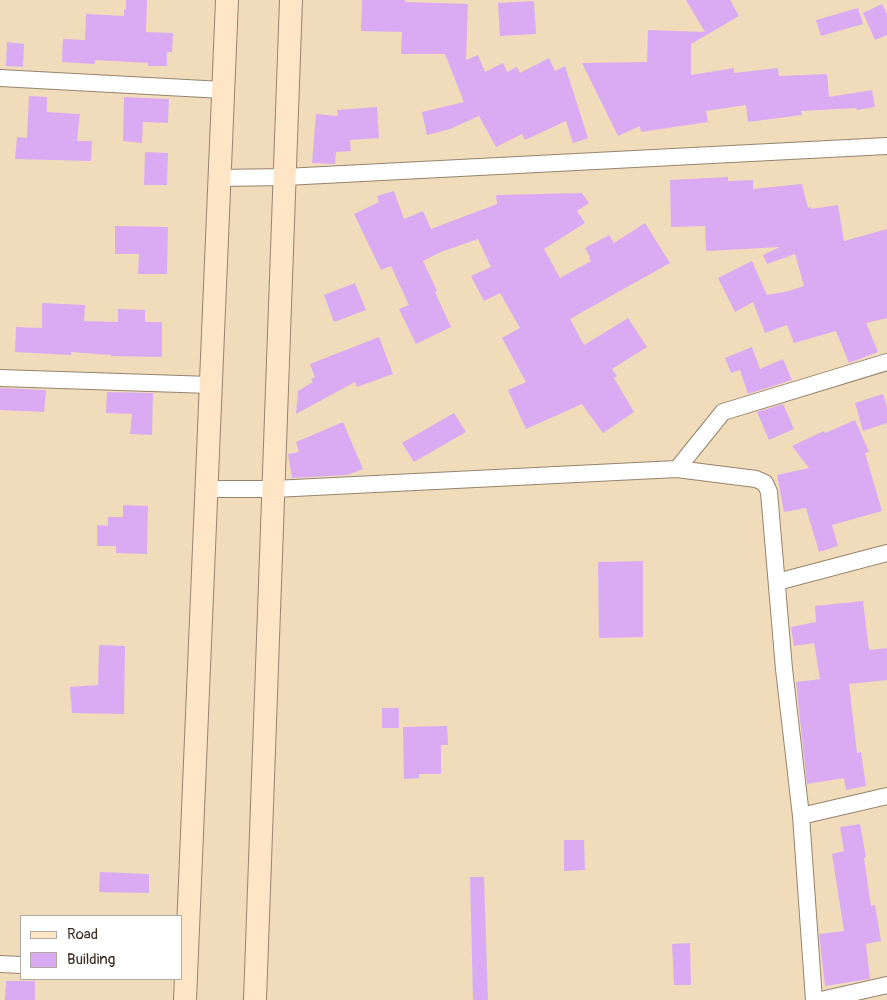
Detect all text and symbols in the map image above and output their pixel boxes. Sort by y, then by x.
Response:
legend [20,915,182,980]
text: Road [67,925,98,944]
text: Building [67,950,115,969]

